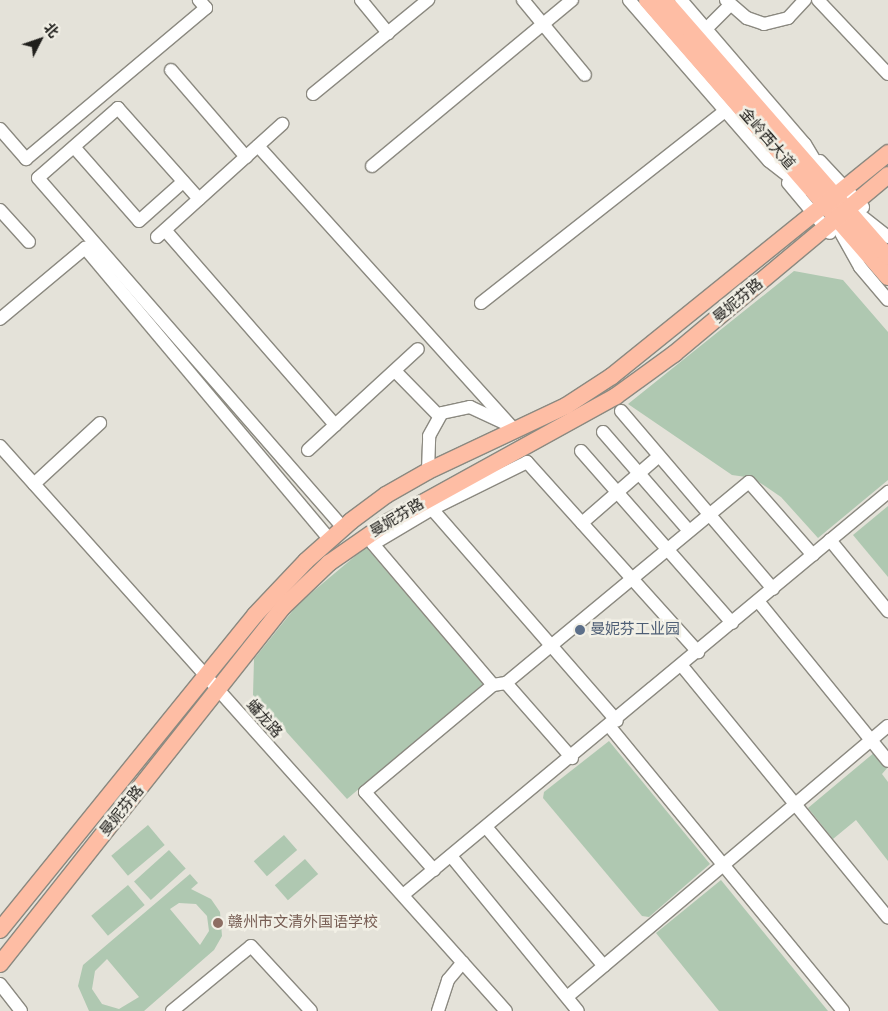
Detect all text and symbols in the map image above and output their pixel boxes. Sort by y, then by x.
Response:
north arrow [15,15,65,65]
text: 北 [40,19,63,41]
street label: 金岭西大道 [736,105,798,173]
street label: 曼妮芬路 [709,275,767,327]
street label: 曼妮芬路 [367,495,427,541]
place label: 曼妮芬工业园 [590,621,680,639]
marker: 曼妮芬工业园 [574,624,586,636]
street label: 蟠龙路 [242,696,286,742]
street label: 曼妮芬路 [96,782,148,840]
place label: 赣州市文清外国语学校 [228,914,378,932]
marker: 赣州市文清外国语学校 [212,917,224,929]

